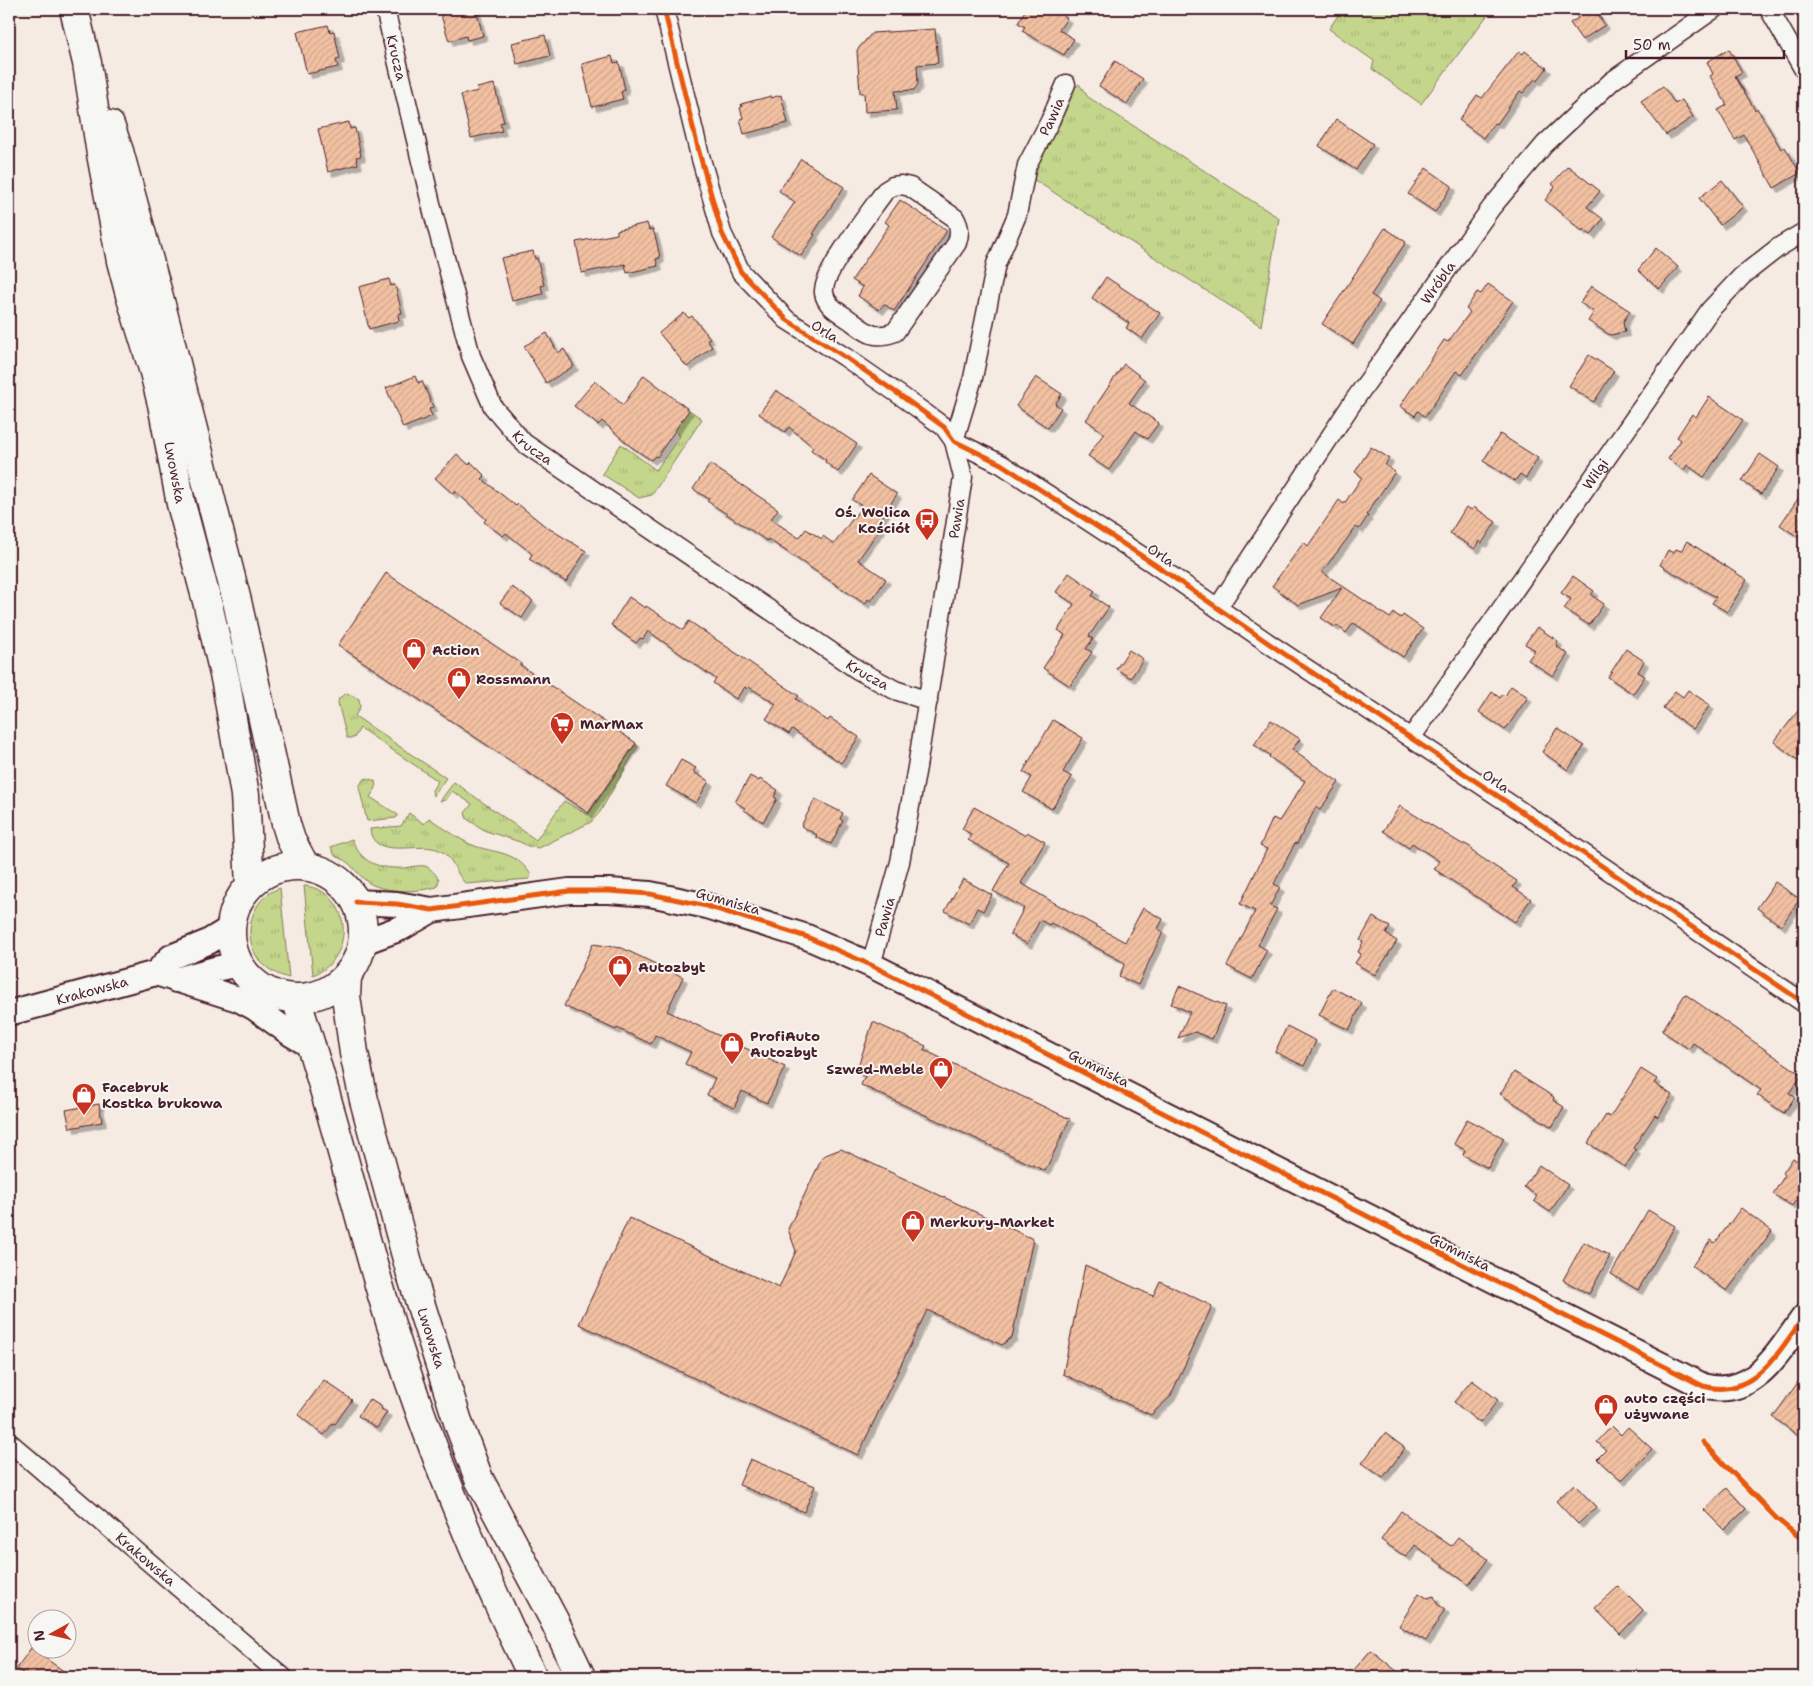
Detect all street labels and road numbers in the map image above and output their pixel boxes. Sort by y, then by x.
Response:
street label: Krucza [382,33,411,83]
street label: Pawia [1035,94,1068,139]
street label: Wróbla [1417,257,1460,308]
street label: Orla [808,316,842,346]
street label: Krucza [508,427,556,469]
street label: Lwowska [160,440,190,505]
street label: Wilgi [1578,455,1612,493]
street label: Pawia [944,497,968,540]
street label: Orla [1144,539,1178,571]
street label: Krucza [843,655,892,694]
street label: Orla [1479,765,1513,797]
street label: Gumniska [694,883,762,919]
street label: Pawia [870,895,899,939]
street label: Krakowska [54,972,130,1009]
street label: Gumniska [1066,1045,1133,1091]
street label: Gumniska [1427,1229,1494,1275]
street label: Lwowska [413,1305,449,1371]
street label: Krakowska [112,1528,180,1590]

